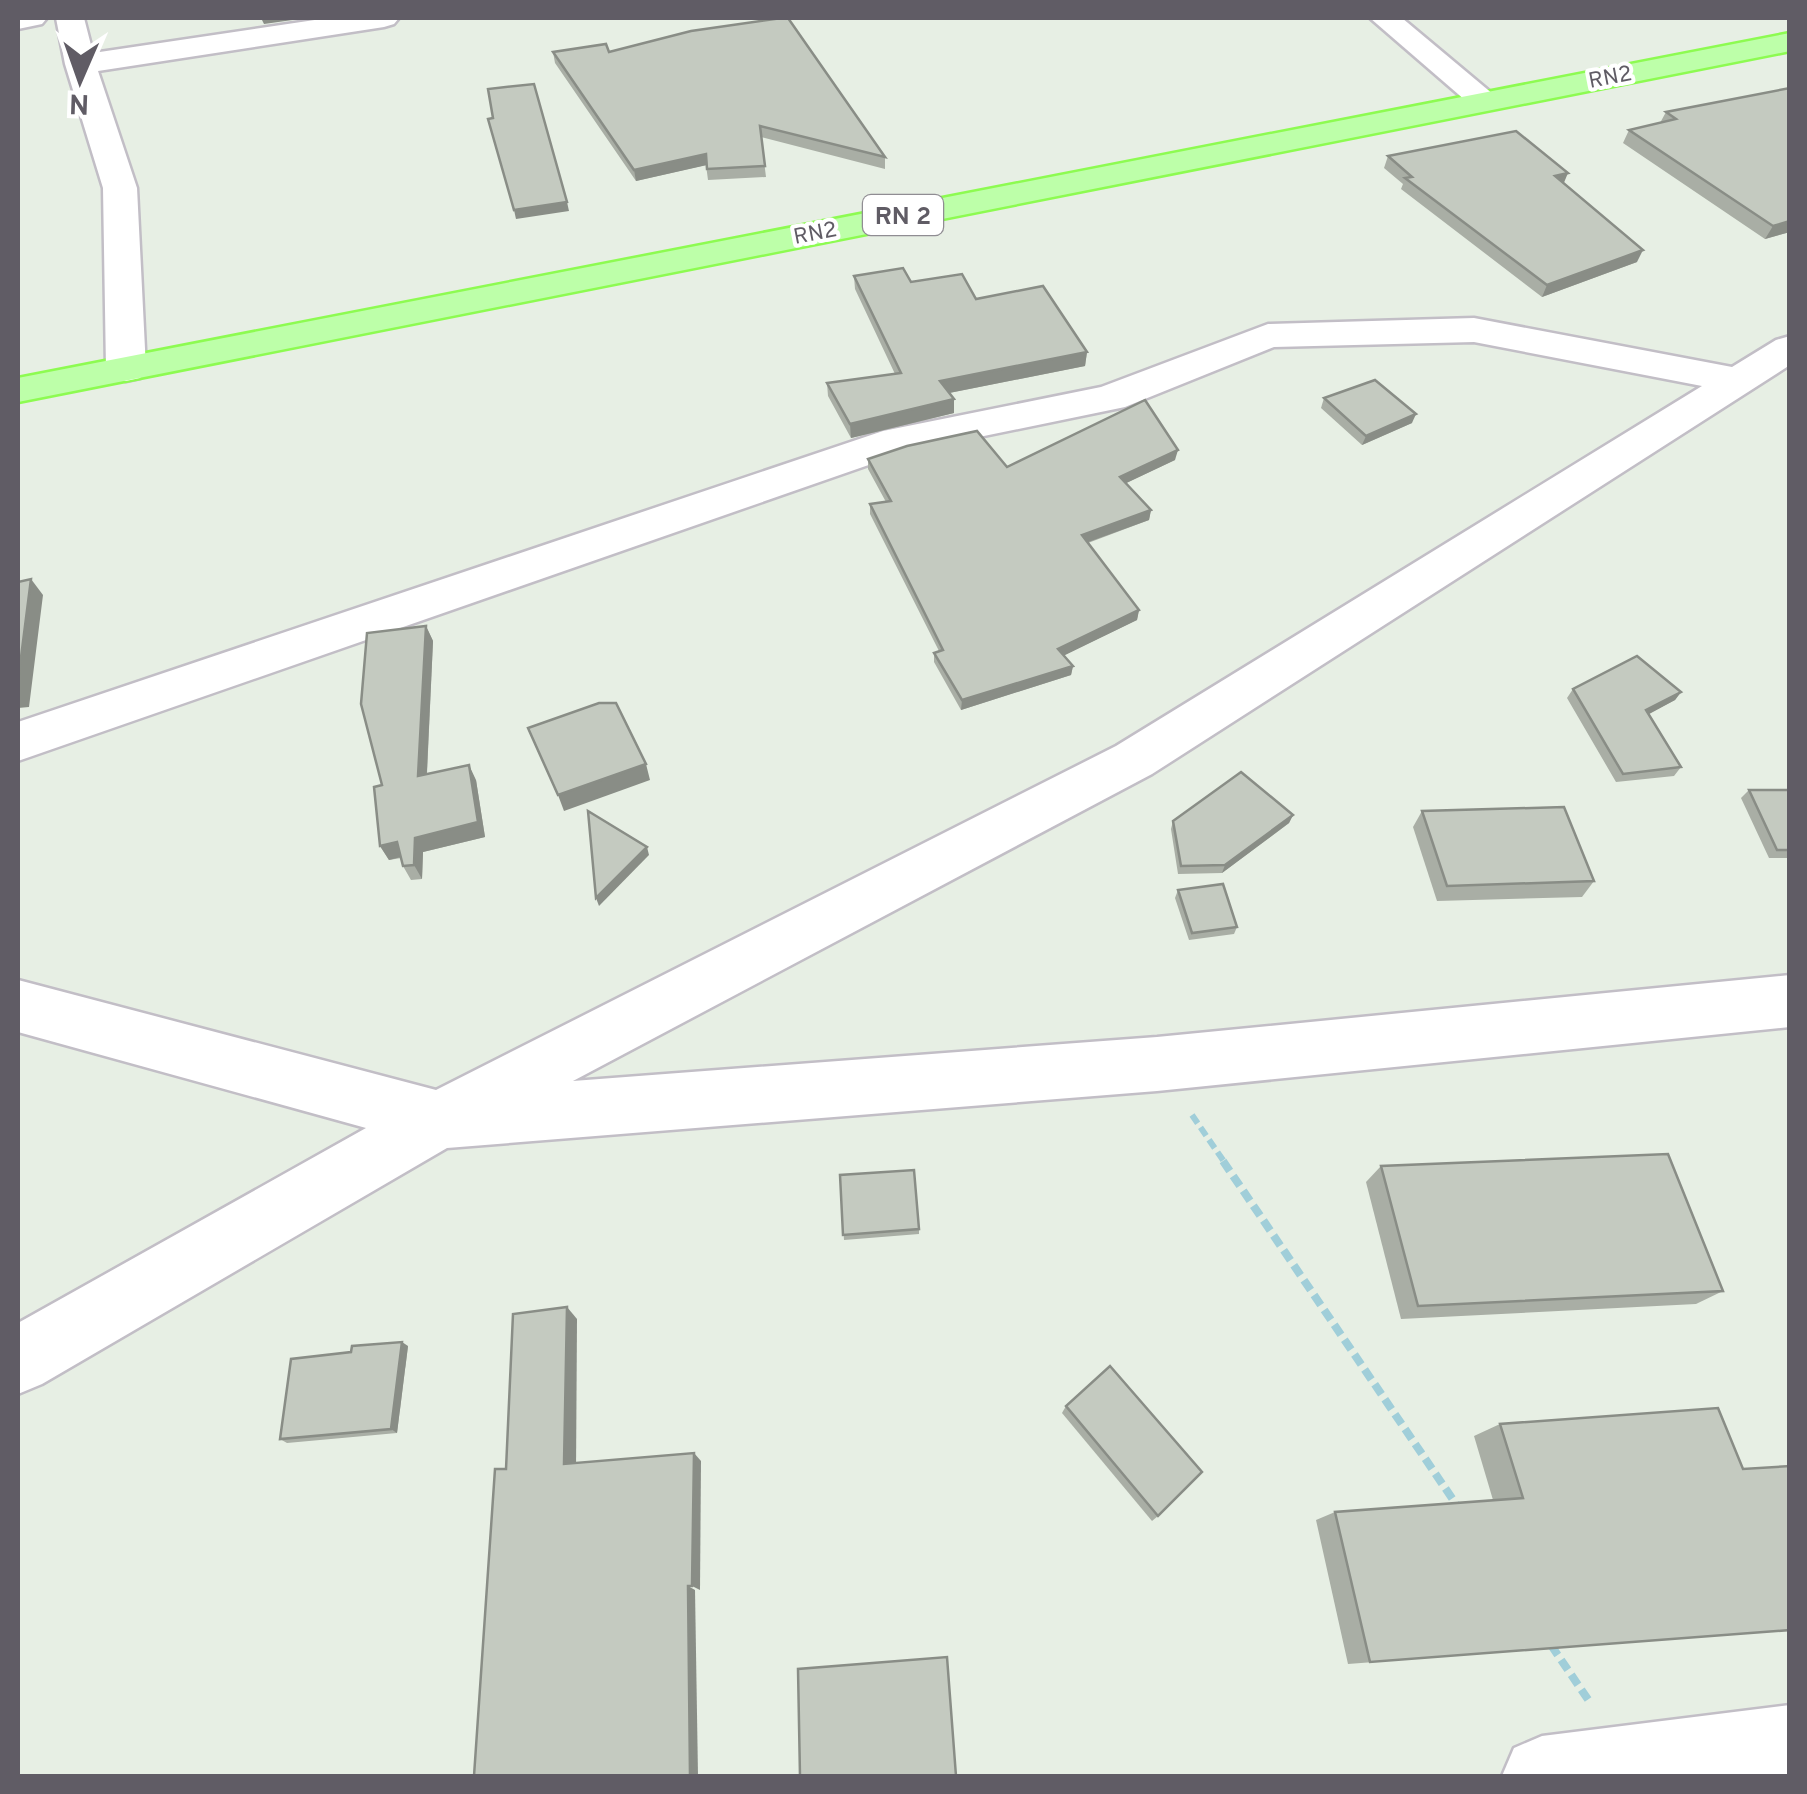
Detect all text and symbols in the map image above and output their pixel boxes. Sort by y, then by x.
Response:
north arrow [30,30,130,130]
street label: RN2 [1586,61,1634,96]
text: N [69,84,90,120]
road number: RN 2 [863,195,943,235]
street label: RN2 [791,217,839,252]

